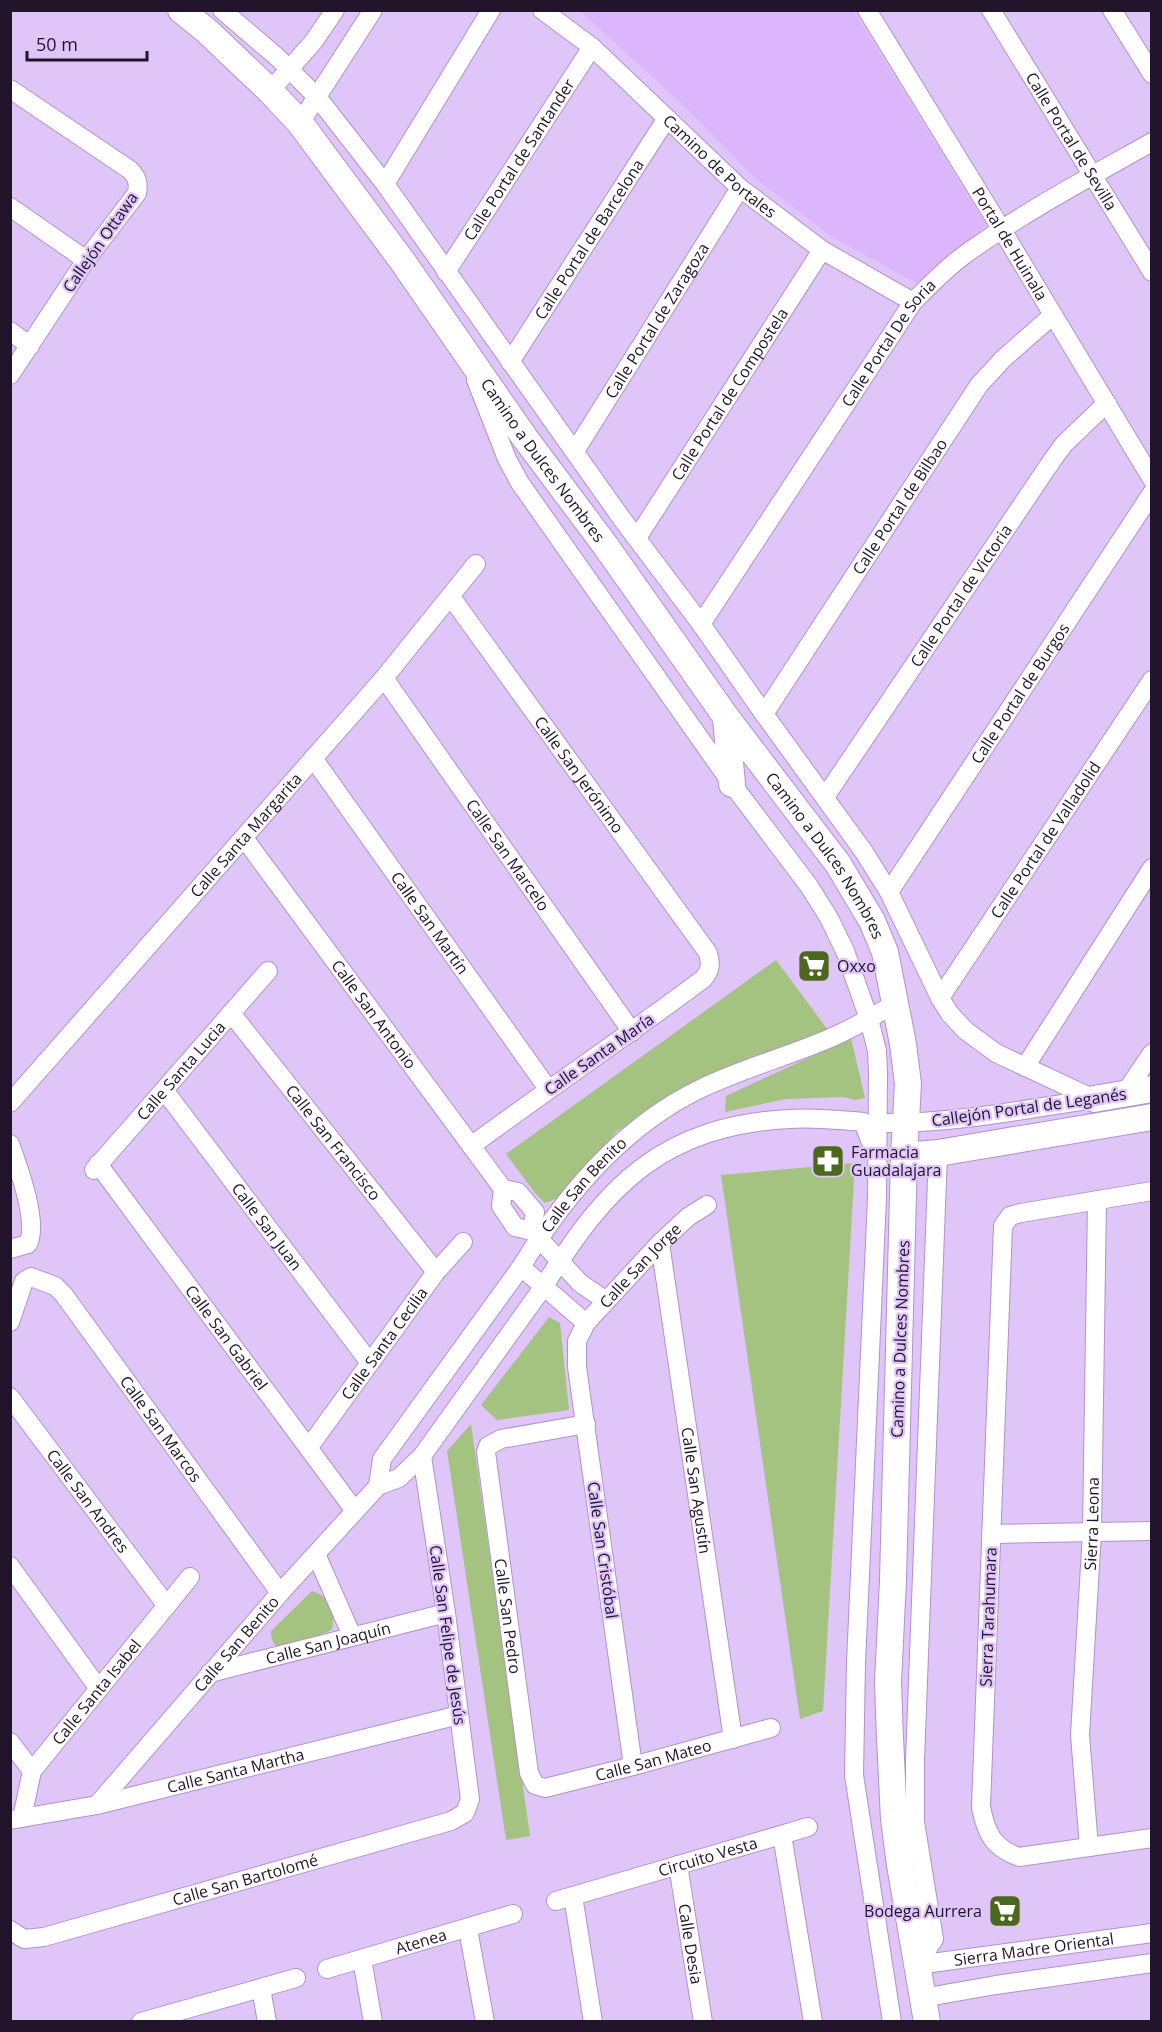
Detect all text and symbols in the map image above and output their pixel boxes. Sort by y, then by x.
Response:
scale bar [27,24,147,62]
text: 50 m [36,32,78,56]
street label: Calle Portal de Sevilla [1021,68,1122,214]
street label: Calle Portal de Santander [458,74,580,245]
street label: Camino de Portales [658,109,781,223]
street label: Calle Portal de Barcelona [529,155,649,324]
street label: Portal de Huinala [967,183,1053,304]
street label: Callejón Ottawa [57,187,143,297]
street label: Calle Portal de Zaragoza [600,238,714,403]
street label: Calle Portal De Soria [836,274,941,411]
street label: Calle Portal de Compostela [666,304,793,485]
street label: Camino a Dulces Nombres [476,374,610,547]
street label: Calle Portal de Bilbao [847,434,952,579]
street label: Calle Portal de Victoria [905,520,1017,671]
street label: Calle Portal de Burgos [966,619,1074,768]
street label: Calle San Jerónimo [529,712,629,838]
street label: Calle Portal de Valladolid [985,757,1106,923]
street label: Camino a Dulces Nombres [761,767,889,942]
street label: Calle Santa Margarita [185,768,307,902]
street label: Calle San Marcelo [461,795,555,915]
street label: Calle San Martín [386,867,474,979]
supermarket icon: Oxxo [796,948,832,984]
street label: Calle San Antonio [326,955,422,1073]
place label: Oxxo [837,955,876,977]
street label: Calle Santa María [540,1008,658,1100]
street label: Calle Santa Lucia [131,1016,230,1125]
street label: Calle San Francisco [281,1080,386,1205]
street label: Callejón Portal de Leganés [930,1082,1128,1132]
street label: Calle San Benito [536,1132,631,1237]
place label: Farmacia Guadalajara [851,1141,941,1181]
pharmacy icon: Farmacia Guadalajara [810,1143,846,1179]
street label: Calle San Juan [227,1178,307,1275]
street label: Calle San Jorge [594,1218,686,1313]
street label: Camino a Dulces Nombres [886,1240,914,1438]
street label: Calle San Gabriel [180,1280,273,1395]
street label: Calle Santa Cecilia [336,1283,432,1404]
street label: Calle San Marcos [115,1371,207,1487]
street label: Calle San Agustín [676,1426,717,1555]
street label: Calle San Andres [42,1444,134,1557]
street label: Sierra Leona [1079,1477,1104,1571]
street label: Calle San Cristóbal [582,1480,624,1620]
street label: Calle San Felipe de Jesús [424,1544,472,1726]
street label: Sierra Tarahumara [975,1547,1001,1687]
street label: Calle San Pedro [489,1557,527,1675]
street label: Calle San Benito [189,1591,284,1697]
street label: Calle San Joaquín [263,1616,393,1669]
street label: Calle Santa Isabel [47,1635,146,1749]
street label: Calle San Mateo [593,1734,714,1786]
street label: Calle Santa Martha [165,1743,306,1798]
street label: Circuito Vesta [655,1831,760,1881]
street label: Calle San Bartolomé [170,1848,321,1911]
supermarket icon: Bodega Aurrera [987,1893,1023,1929]
place label: Bodega Aurrera [864,1900,982,1922]
street label: Calle Desia [673,1902,708,1986]
street label: Atenea [393,1923,449,1959]
street label: Sierra Madre Oriental [953,1927,1115,1971]

